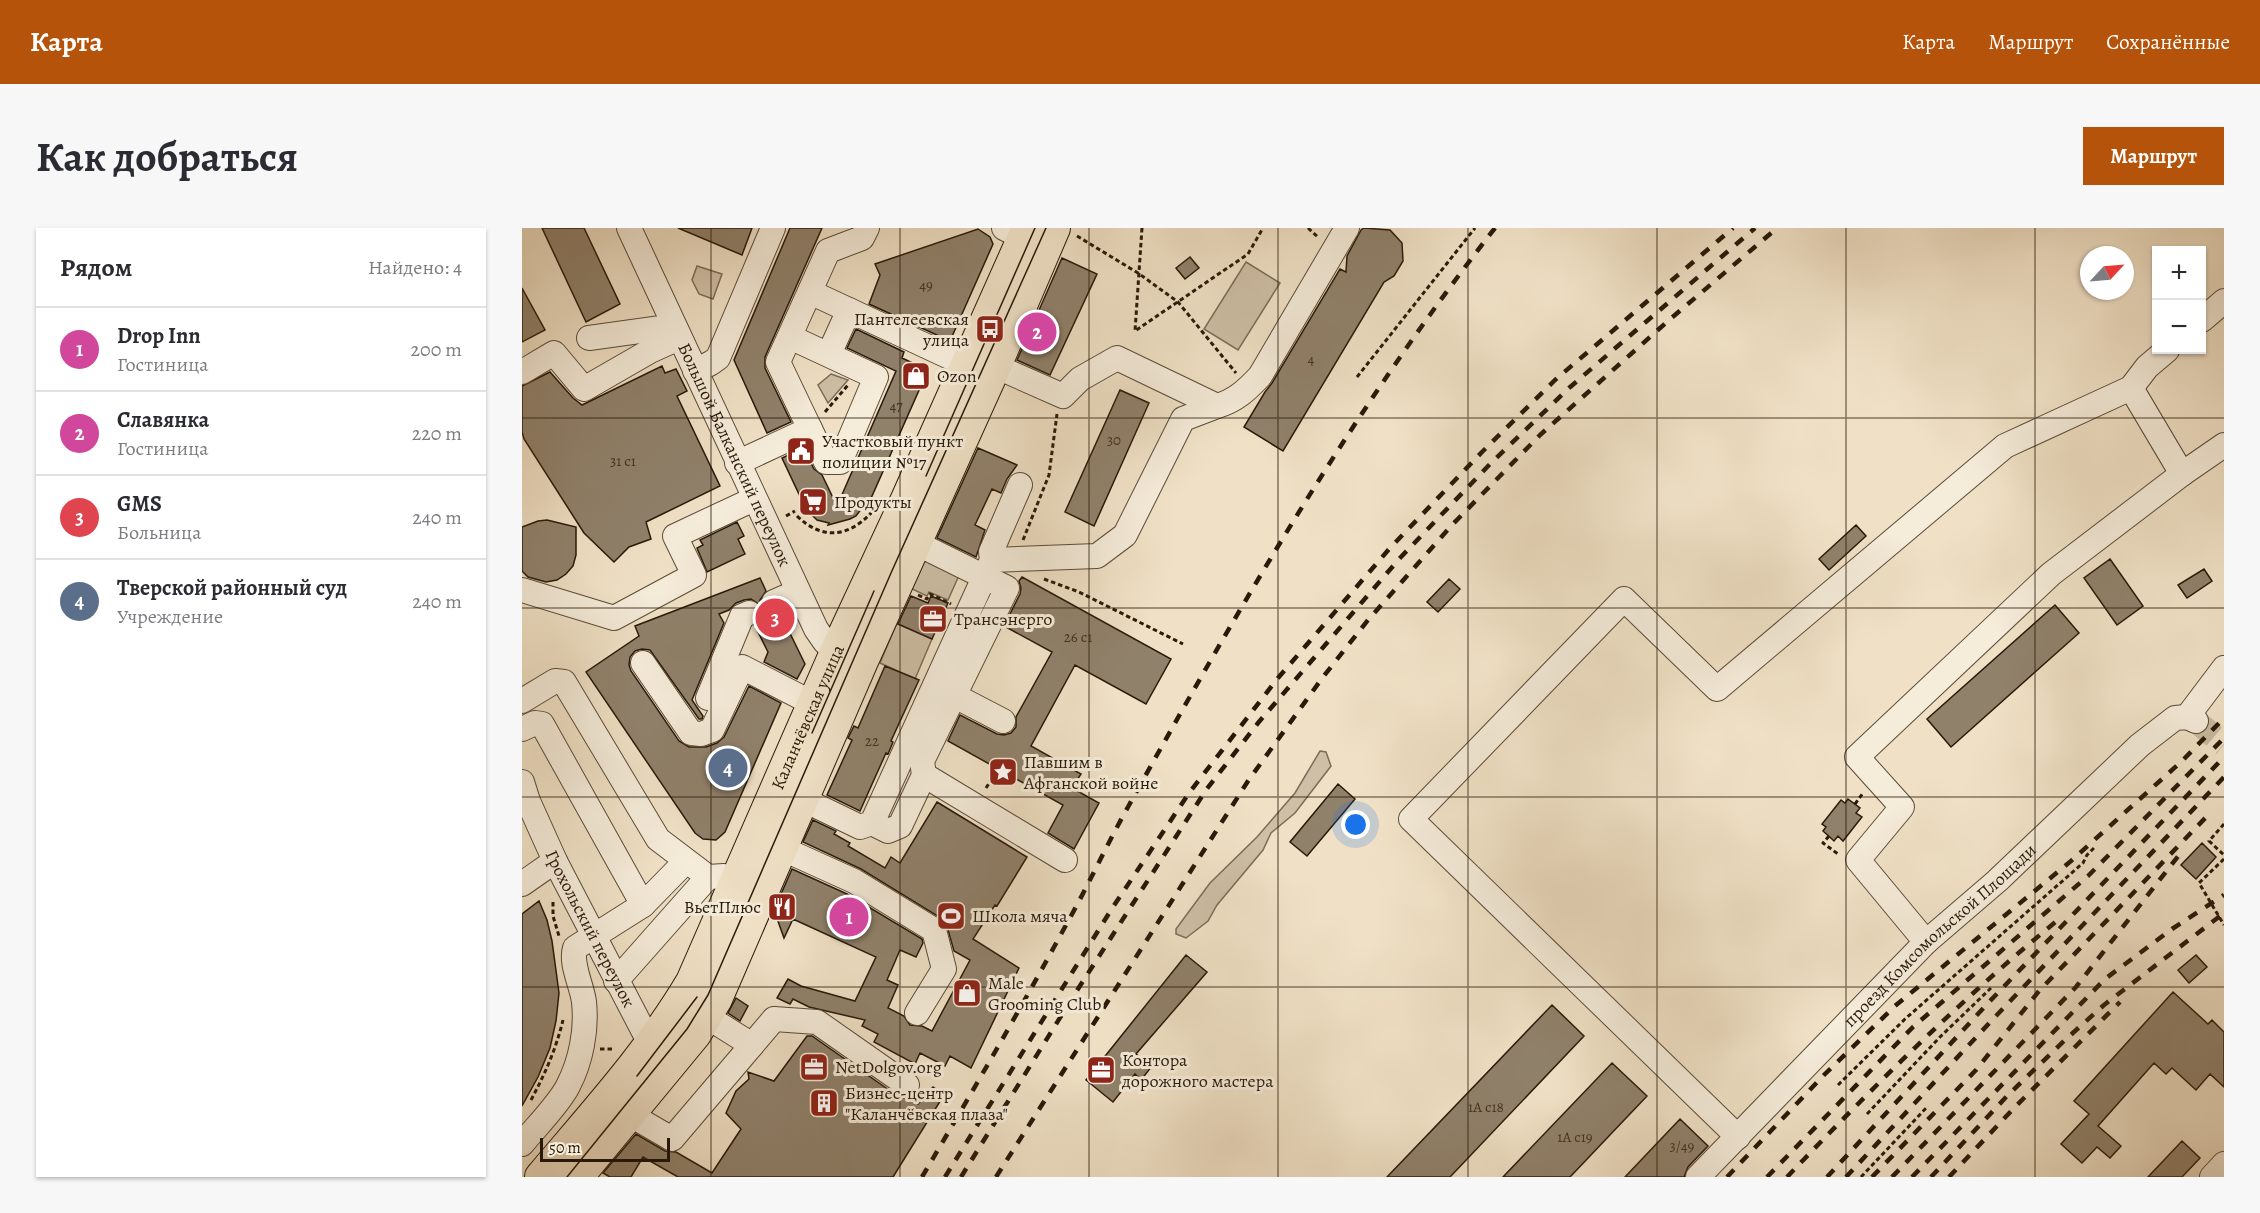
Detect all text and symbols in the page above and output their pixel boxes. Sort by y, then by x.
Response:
text: Карта [30,23,103,61]
text: Карта [1902,28,1955,56]
text: Маршрут [1988,28,2073,56]
text: Сохранённые [2106,28,2230,56]
button: Маршрут [2083,127,2224,185]
text: Как добраться [36,128,298,185]
north arrow [2080,246,2134,300]
map controls [2152,246,2206,354]
button: + [2152,246,2206,300]
text: Рядом [60,250,132,285]
text: Найдено: 4 [368,254,462,281]
house number: 49 [919,275,933,295]
button: − [2152,300,2206,354]
place label: Пантелеевская улица [854,307,970,352]
pin: 2 [1018,310,1056,354]
bus stop icon: Пантелеевская улица [974,313,1006,345]
text: Drop Inn [117,321,201,351]
text: 1 [76,336,83,363]
text: 200 m [411,336,462,363]
street label: Большой Балканский переулок [672,339,797,570]
house number: 4 [1308,349,1315,369]
text: Гостиница [117,351,209,378]
shop icon: Ozon [900,360,932,392]
place label: Ozon [937,364,977,388]
house number: 47 [889,396,903,416]
text: Славянка [117,405,209,435]
text: 2 [75,420,84,447]
text: 220 m [412,420,462,447]
place label: Участковый пункт полиции №17 [822,429,963,474]
house number: 30 [1107,430,1121,450]
text: Гостиница [117,435,209,462]
public building icon: Участковый пункт полиции №17 [785,435,817,467]
house number: 31 с1 [610,451,636,471]
supermarket icon: Продукты [797,486,829,518]
text: GMS [117,489,162,519]
place label: Продукты [834,490,912,514]
text: 3 [75,504,84,531]
text: 240 m [412,504,462,531]
text: Больница [117,519,201,546]
text: Тверской районный суд [117,573,347,603]
text: 4 [75,588,84,615]
text: 240 m [412,588,462,615]
pin: 3 [756,596,794,640]
text: Учреждение [117,603,223,630]
office icon: Трансэнерго [917,603,949,635]
place label: Трансэнерго [954,607,1052,631]
house number: 26 с1 [1064,627,1092,647]
street label: Каланчёвская улица [765,640,850,793]
house number: 22 [865,731,879,751]
pin: 4 [708,746,748,790]
place label: Павшим в Афганской войне [1023,750,1158,795]
place icon: Павшим в Афганской войне [987,756,1019,788]
your location [1341,810,1370,839]
street label: проезд Комсомольской Площади [1838,838,2041,1032]
street label: Грохольский переулок [540,846,641,1012]
restaurant icon: ВьетПлюс [766,891,798,923]
pin: 1 [830,894,868,940]
place label: ВьетПлюс [684,895,761,919]
sports icon: Школа мяча [935,900,967,932]
place label: Школа мяча [972,904,1068,928]
place label: Male Grooming Club [988,971,1101,1016]
shop icon: Male Grooming Club [951,977,983,1009]
place label: Контора дорожного мастера [1121,1048,1274,1093]
office icon: NetDolgov.org [798,1051,830,1083]
office icon: Контора дорожного мастера [1085,1054,1117,1086]
place label: NetDolgov.org [835,1055,942,1079]
place label: Бизнес-центр "Каланчёвская плаза" [845,1081,1008,1126]
building icon: Бизнес-центр "Каланчёвская плаза" [808,1087,840,1119]
house number: 1А с18 [1468,1097,1504,1117]
house number: 1А с19 [1557,1127,1593,1147]
scale bar [540,1135,670,1162]
house number: 3/49 [1670,1136,1695,1156]
text: 50 m [549,1137,581,1159]

